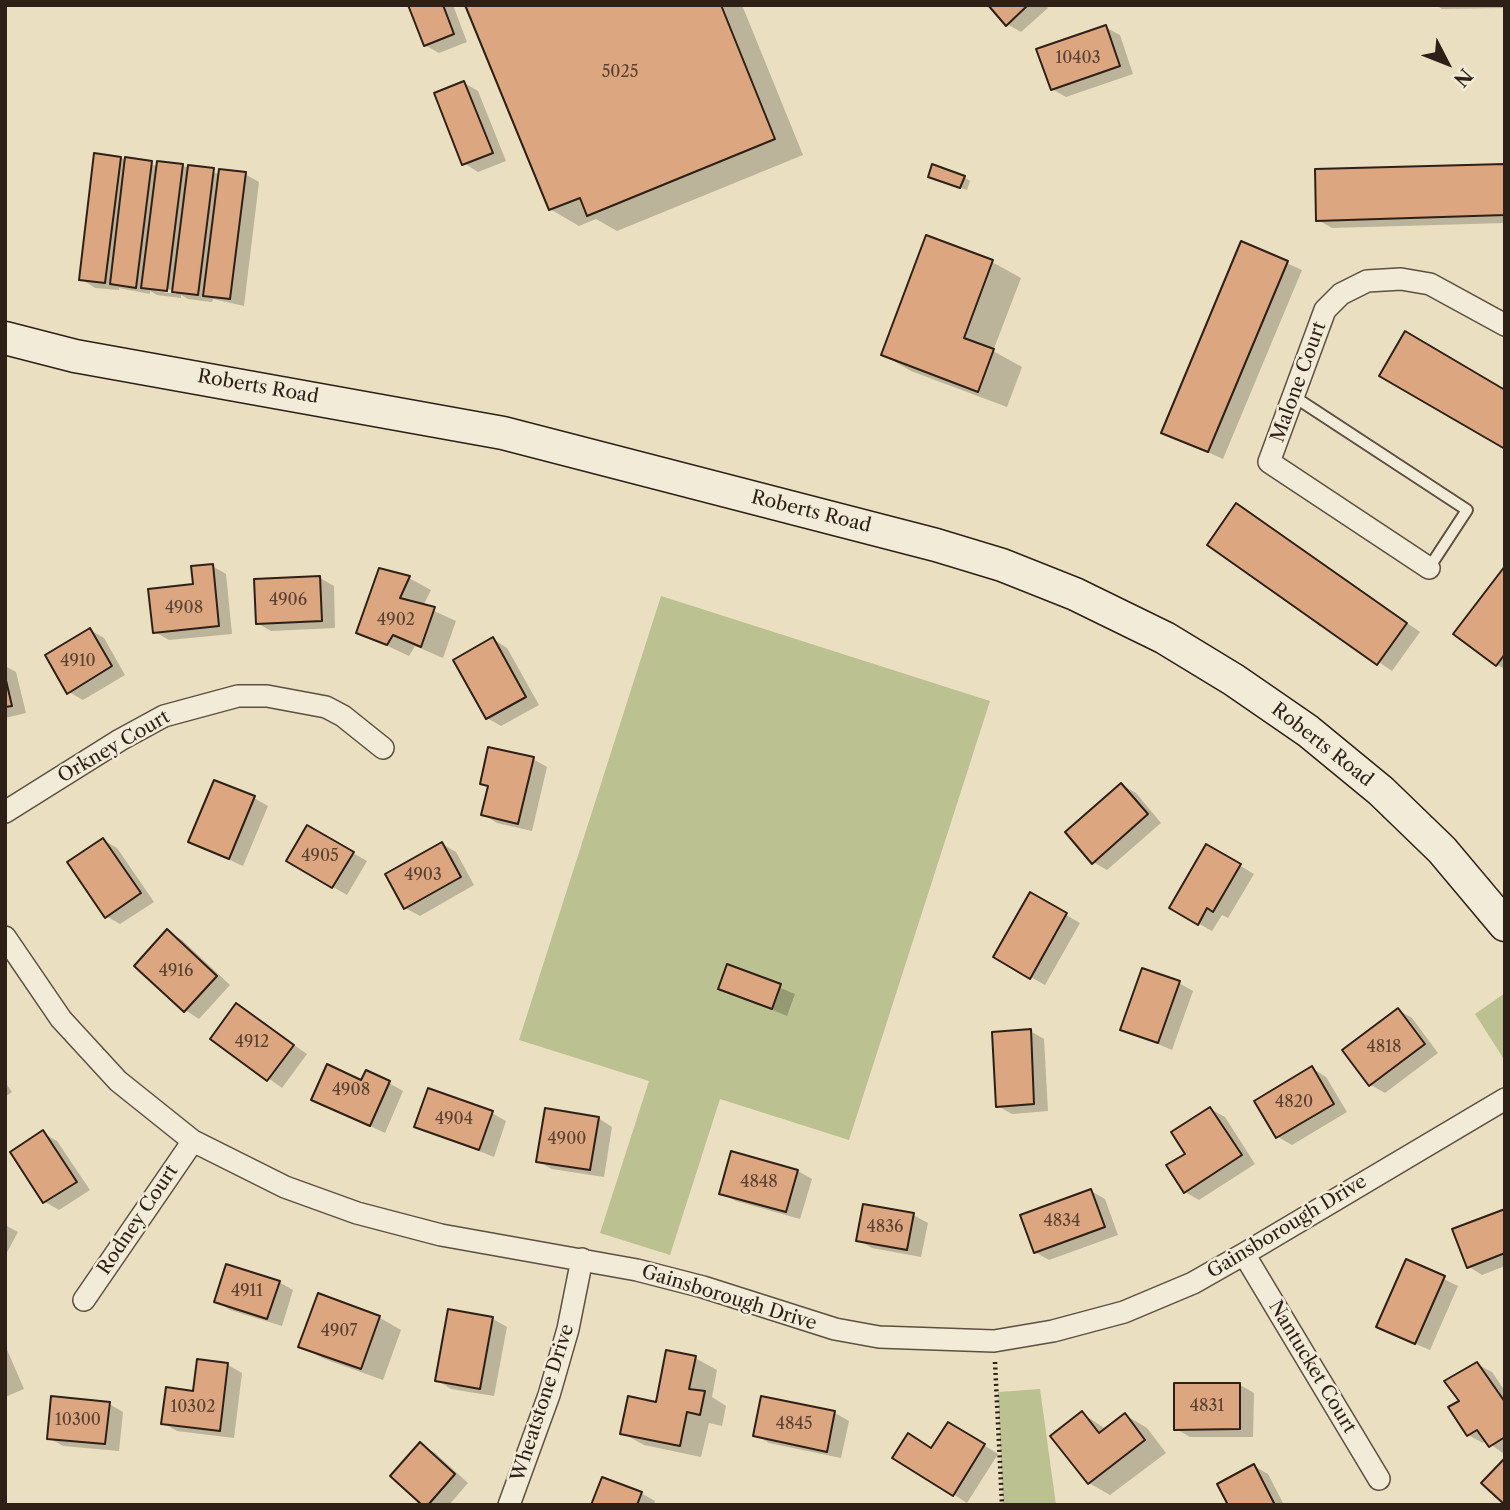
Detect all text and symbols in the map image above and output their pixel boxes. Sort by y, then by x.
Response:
north arrow [1412,28,1482,98]
house number: 10403 [1055,48,1101,68]
house number: 5025 [602,62,638,82]
text: N [1449,64,1477,91]
street label: Malone Court [1267,319,1331,445]
street label: Roberts Road [196,365,320,409]
street label: Roberts Road [749,486,873,538]
house number: 4906 [269,590,307,610]
house number: 4908 [165,598,203,618]
house number: 4902 [377,610,415,630]
house number: 4910 [60,651,96,671]
street label: Roberts Road [1267,698,1377,792]
street label: Orkney Court [54,706,174,788]
house number: 4905 [301,846,339,866]
house number: 4903 [404,865,442,885]
house number: 4916 [159,961,193,981]
house number: 4912 [235,1032,269,1052]
house number: 4818 [1367,1037,1401,1057]
house number: 4908 [332,1080,370,1100]
house number: 4820 [1275,1092,1313,1112]
house number: 4904 [435,1109,473,1129]
house number: 4900 [548,1129,586,1149]
street label: Rodney Court [93,1161,183,1279]
street label: Gainsborough Drive [1203,1170,1371,1284]
house number: 4848 [740,1172,778,1192]
house number: 4834 [1044,1211,1080,1231]
house number: 4836 [867,1217,903,1237]
street label: Gainsborough Drive [639,1261,819,1335]
house number: 4911 [231,1281,263,1301]
street label: Nantucket Court [1263,1296,1361,1438]
house number: 4907 [321,1321,357,1341]
street label: Wheatstone Drive [507,1321,579,1485]
house number: 4831 [1190,1396,1224,1416]
house number: 10302 [170,1397,216,1417]
house number: 10300 [55,1410,101,1430]
house number: 4845 [776,1414,812,1434]

